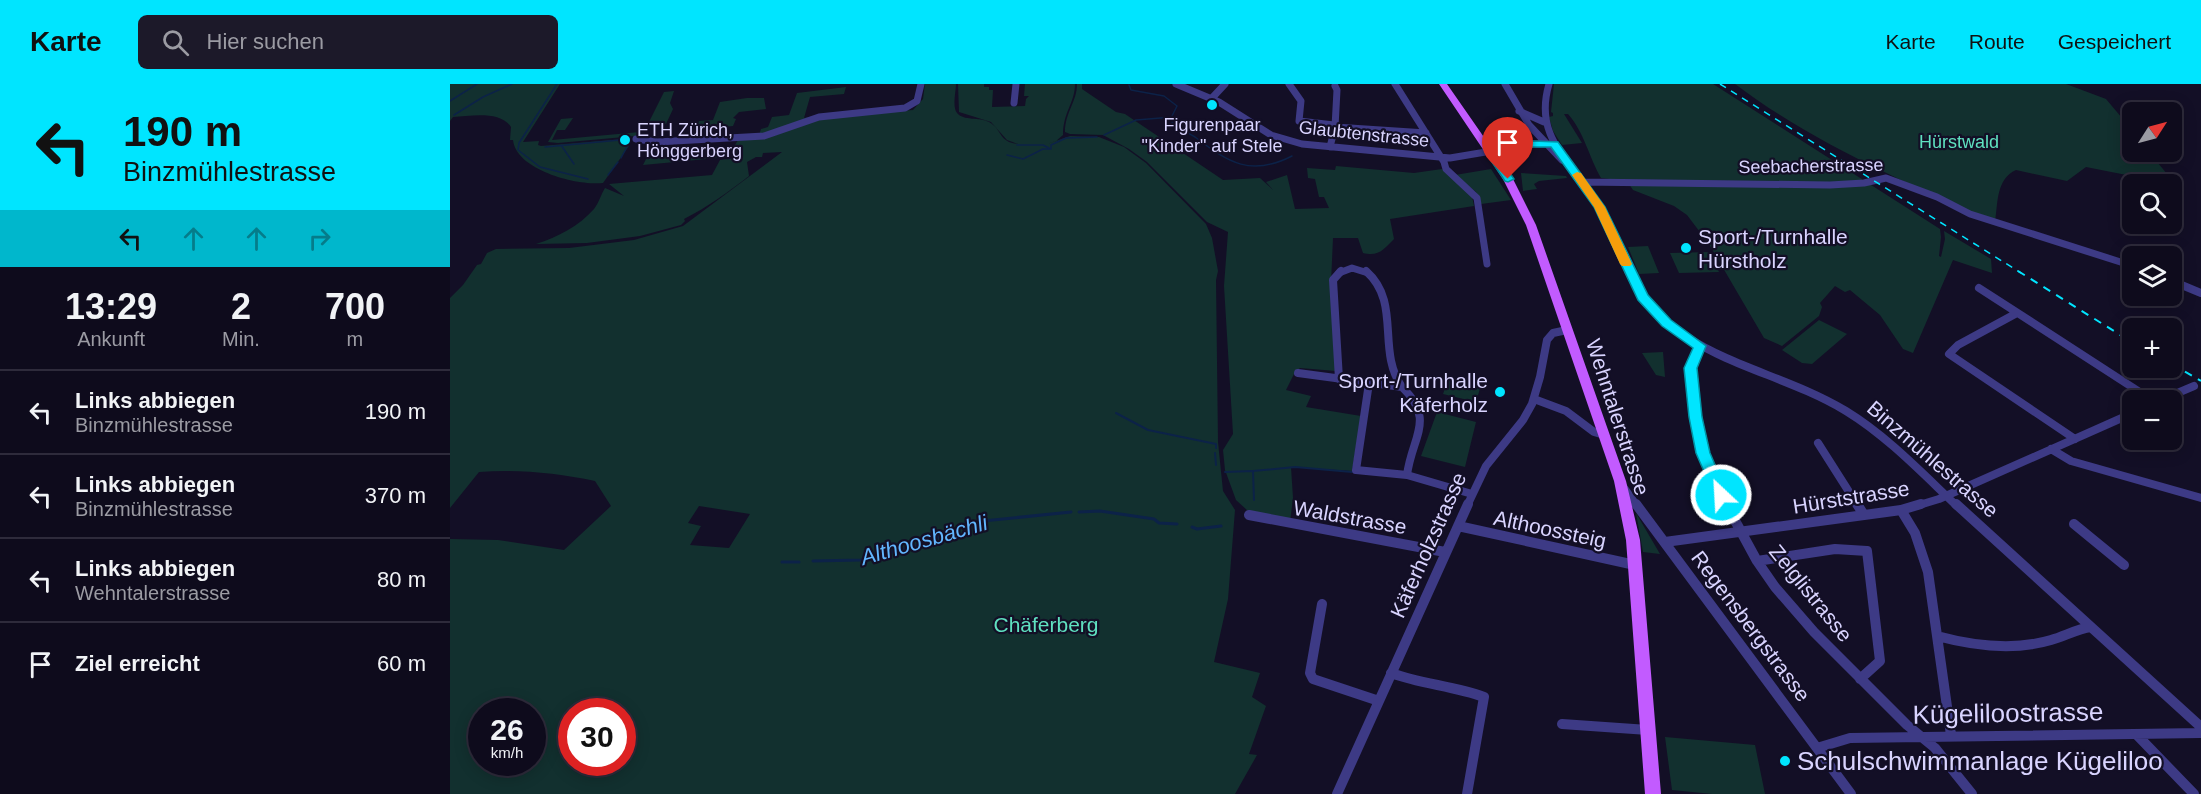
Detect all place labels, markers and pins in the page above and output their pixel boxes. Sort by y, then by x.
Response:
marker: Figurenpaar "Kinder" auf Stele [1205,98,1219,112]
place label: Figurenpaar "Kinder" auf Stele [1142,115,1282,156]
pin [1482,117,1533,179]
place label: ETH Zürich, Hönggerberg [637,120,742,161]
marker: ETH Zürich, Hönggerberg [618,133,632,147]
place label: Sport-/Turnhalle Hürstholz [1698,225,1848,272]
marker: Sport-/Turnhalle Hürstholz [1679,241,1693,255]
place label: Sport-/Turnhalle Käferholz [1338,369,1488,416]
marker: Sport-/Turnhalle Käferholz [1493,385,1507,399]
place label: Schulschwimmanlage Kügeliloo [1797,746,2163,776]
marker: Schulschwimmanlage Kügeliloo [1778,754,1792,768]

